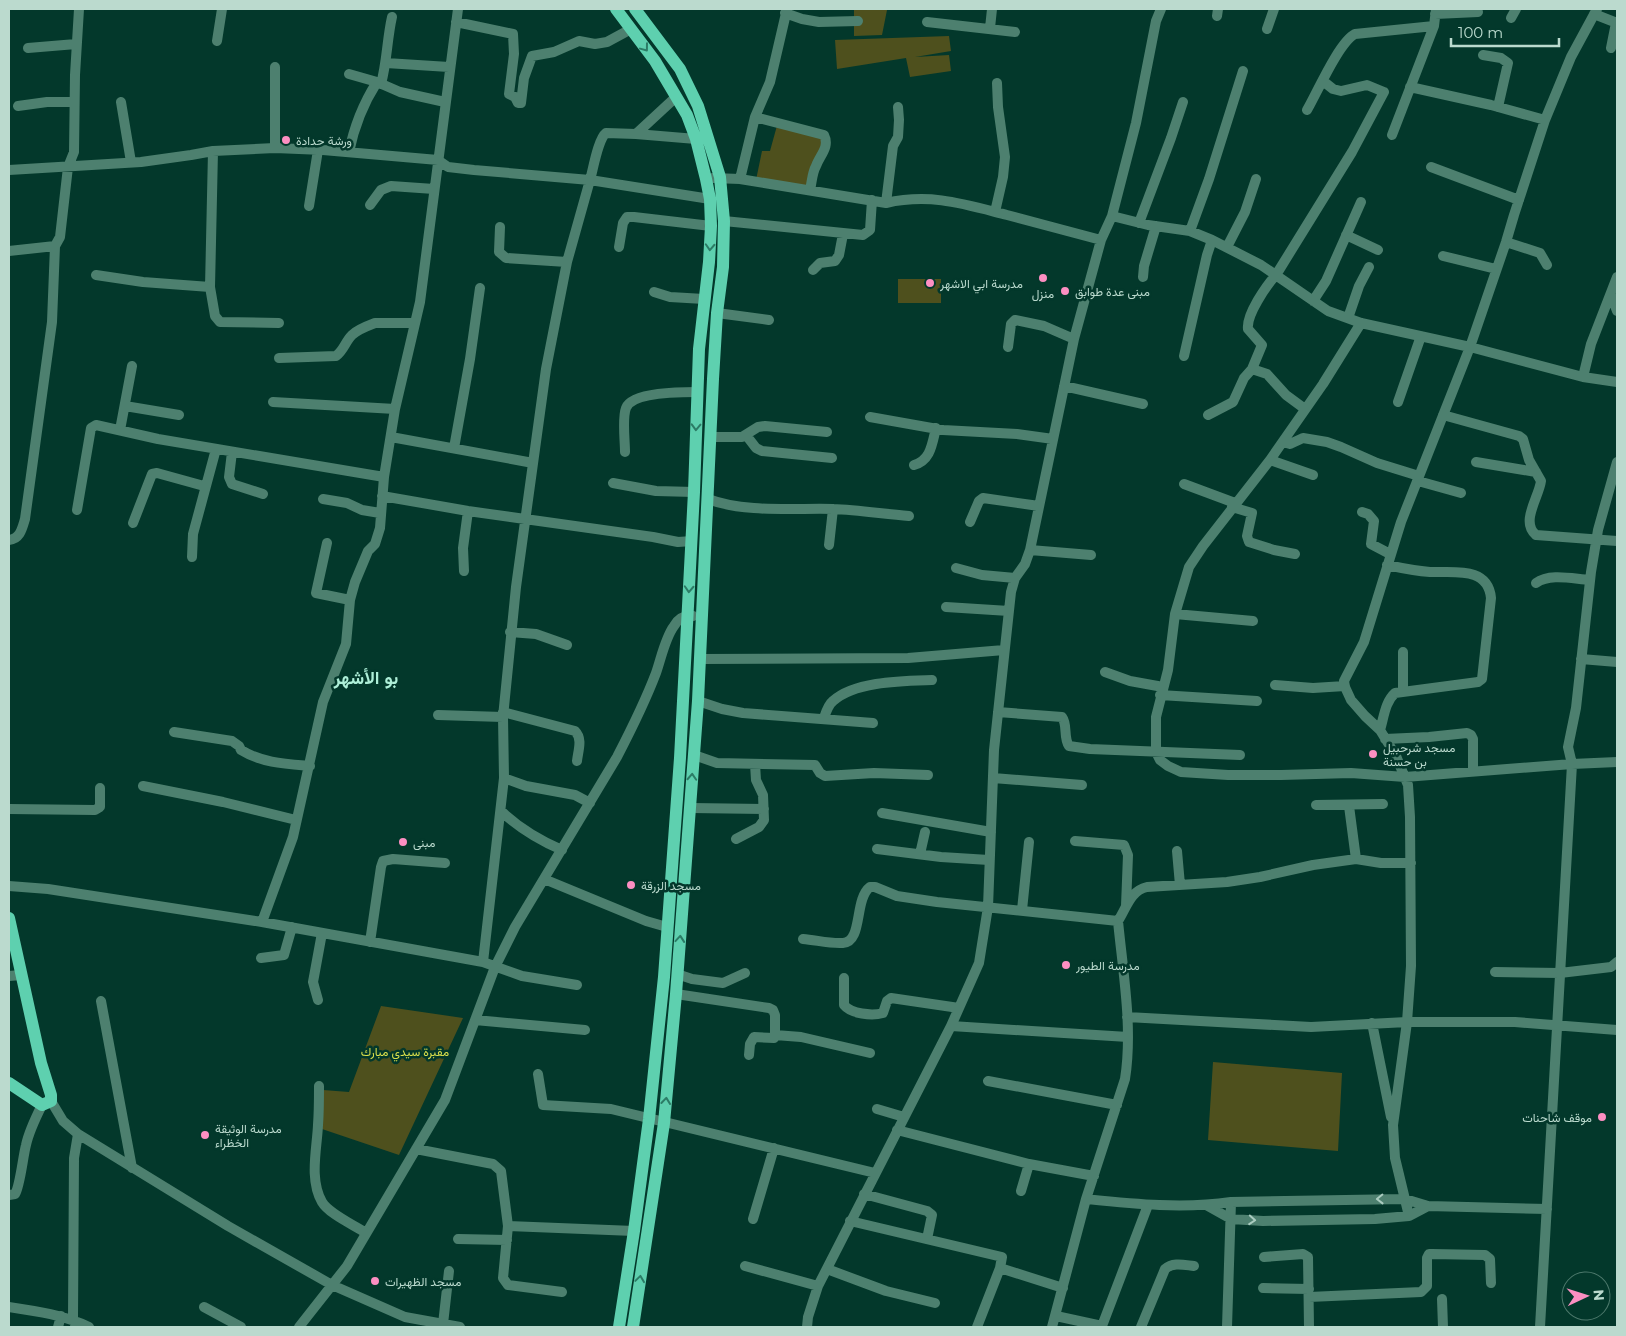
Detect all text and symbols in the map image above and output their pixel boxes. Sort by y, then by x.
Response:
scale bar [1451,15,1558,47]
text: 100 m [1458,23,1503,42]
one-way arrow [639,42,648,52]
place label: ورشة حدادة [296,133,352,149]
marker: ورشة حدادة [280,134,292,146]
one-way arrow [705,244,716,252]
marker: منزل [1037,272,1049,284]
place label: مدرسة ابي الاشهر [939,276,1023,294]
marker: مدرسة ابي الاشهر [924,277,936,289]
place label: مبنى عدة طوابق [1075,284,1150,300]
marker: مبنى عدة طوابق [1059,285,1071,297]
place label: منزل [1032,286,1054,302]
one-way arrow [690,423,701,431]
one-way arrow [683,585,694,593]
district label: بو الأشهر [333,667,398,689]
place label: مسجد شرحبيل بن حسنة [1383,740,1455,770]
marker: مسجد شرحبيل بن حسنة [1367,748,1379,760]
one-way arrow [687,773,698,781]
place label: مبنى [413,835,435,851]
marker: مبنى [397,836,409,848]
place label: مسجد الزرقة [641,878,701,894]
marker: مسجد الزرقة [625,879,637,891]
one-way arrow [674,935,685,943]
place label: مدرسة الطيور [1075,958,1140,974]
marker: مدرسة الطيور [1060,959,1072,971]
park label: مقبرة سيدي مبارك [361,1044,449,1062]
one-way arrow [660,1097,671,1105]
place label: موقف شاحنات [1522,1110,1592,1126]
marker: موقف شاحنات [1596,1111,1608,1123]
place label: مدرسة الوثيقة الخظراء [215,1121,282,1151]
marker: مدرسة الوثيقة الخظراء [199,1129,211,1141]
one-way arrow [1376,1194,1384,1205]
one-way arrow [1248,1214,1256,1225]
north arrow [1561,1271,1611,1321]
place label: مسجد الظهيرات [385,1274,461,1290]
marker: مسجد الظهيرات [369,1275,381,1287]
one-way arrow [634,1275,645,1283]
text: N [1590,1289,1608,1301]

